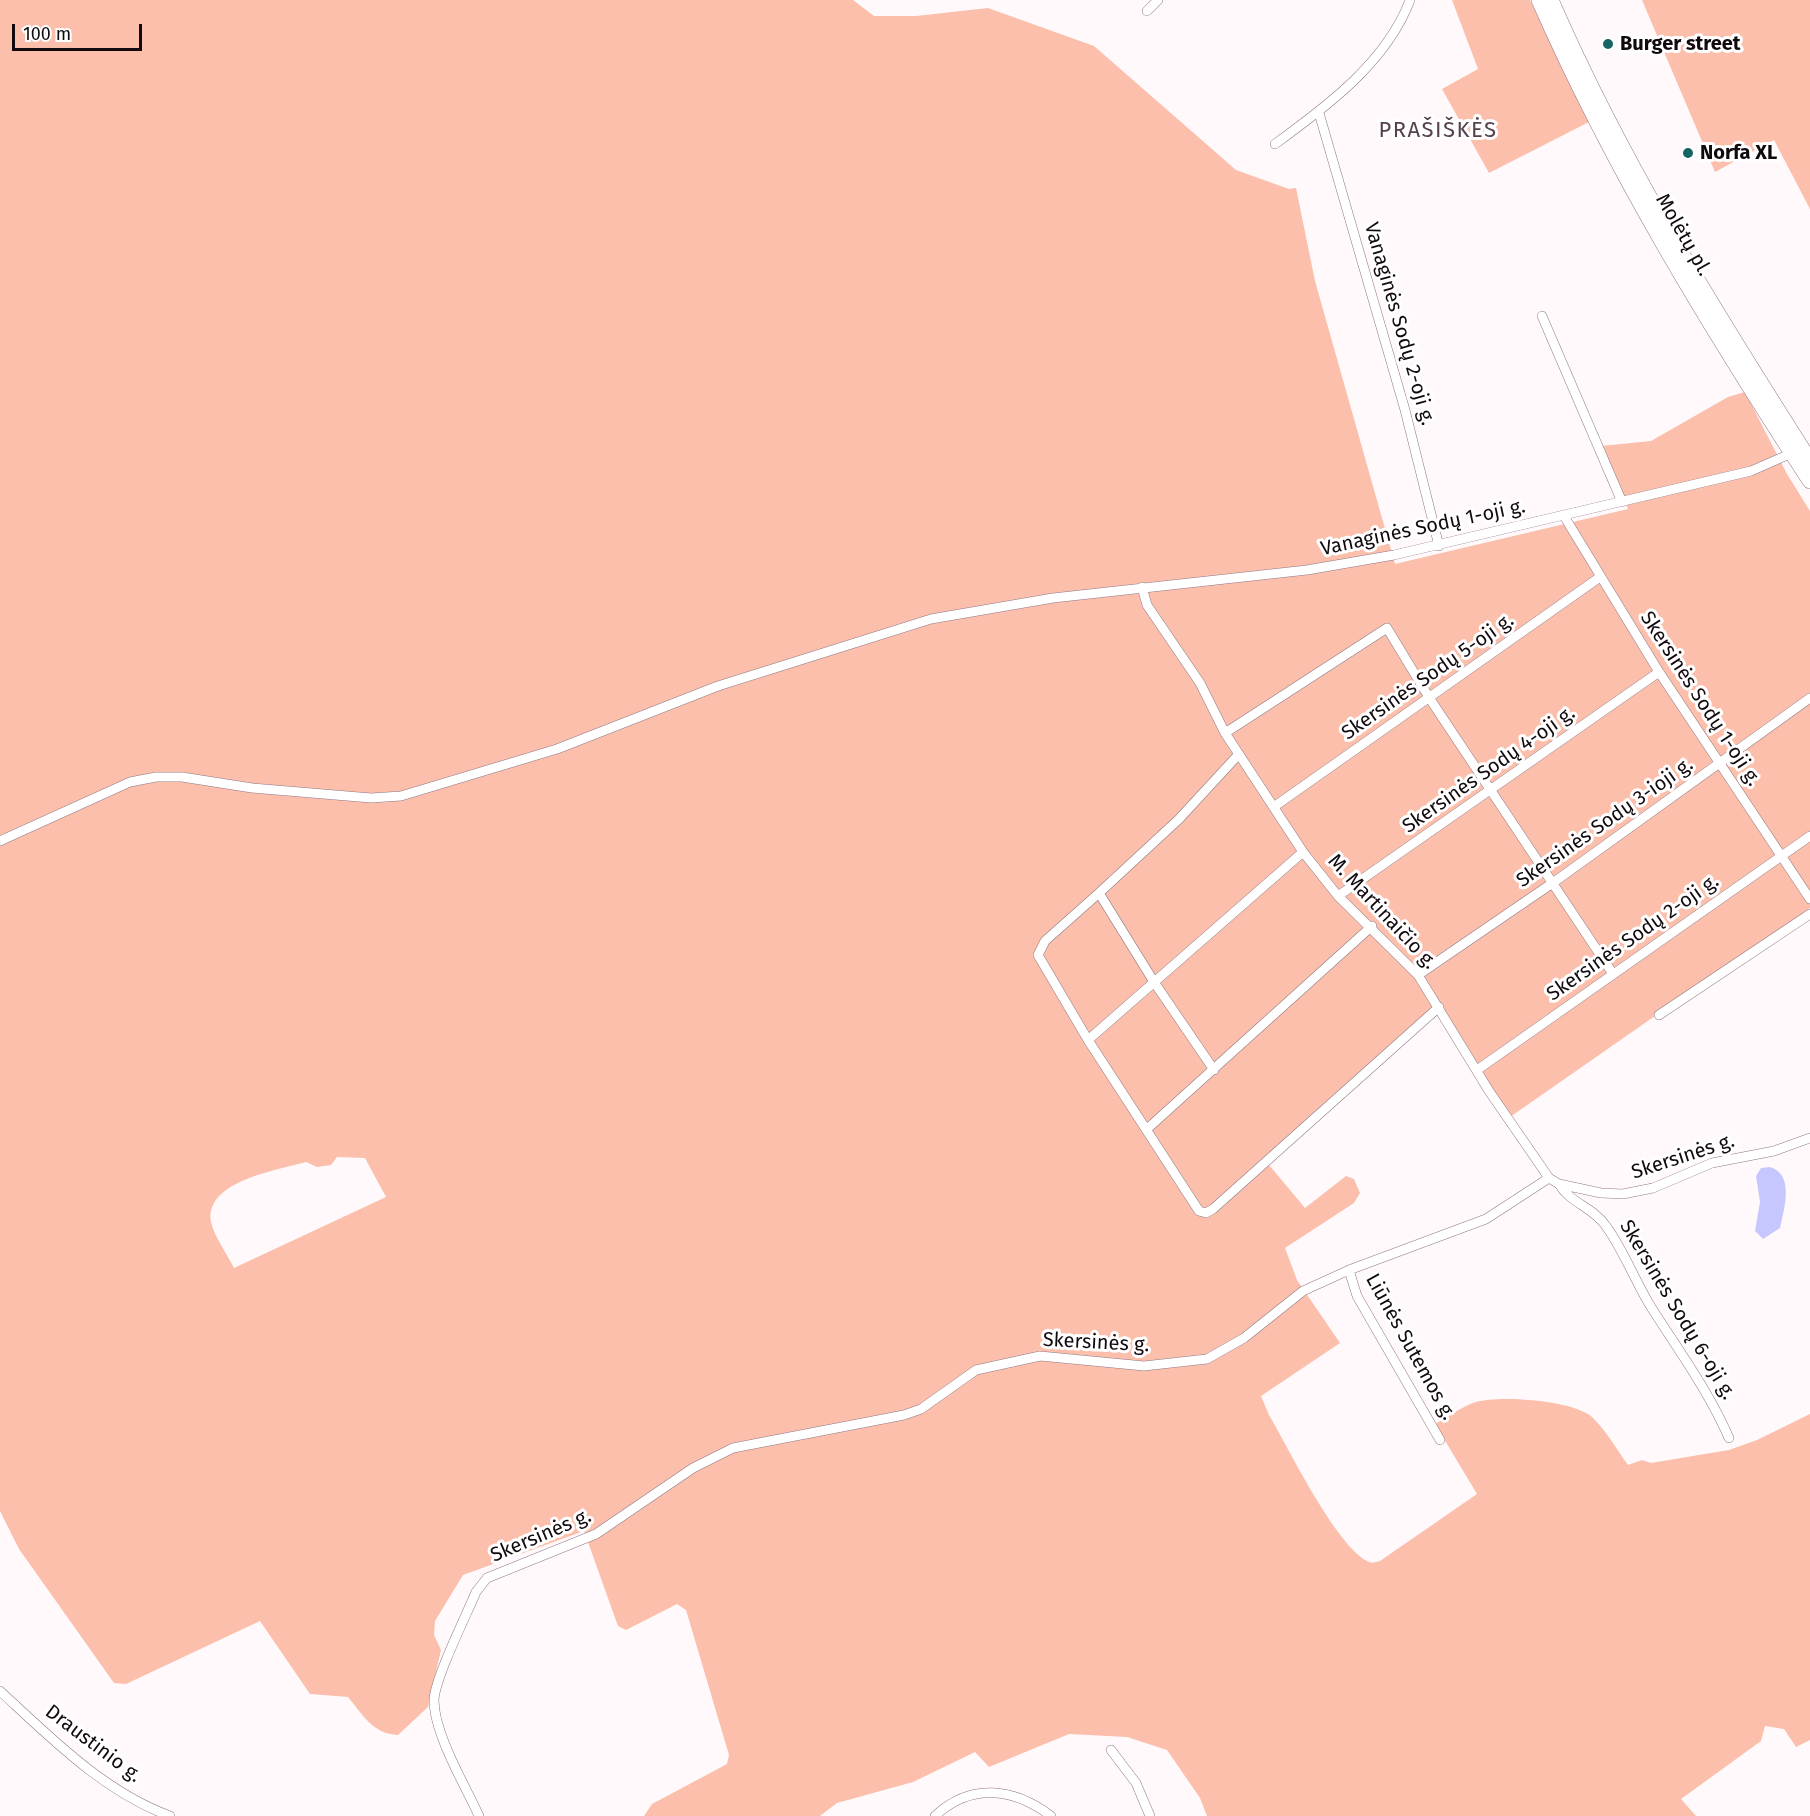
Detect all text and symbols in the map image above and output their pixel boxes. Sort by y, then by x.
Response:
scale bar [15,12,146,50]
text: 100 m [23,23,71,45]
place label: Burger street [1620,32,1741,56]
marker: Burger street [1601,37,1615,51]
district label: PRAŠIŠKĖS [1378,118,1498,144]
place label: Norfa XL [1700,141,1777,165]
marker: Norfa XL [1681,146,1695,160]
street label: Molėtų pl. [1650,190,1716,280]
street label: Vanaginės Sodų 2-oji g. [1359,220,1439,428]
street label: Vanaginės Sodų 1-oji g. [1319,495,1527,561]
street label: Skersinės Sodų 1-oji g. [1635,607,1765,791]
street label: Skersinės Sodų 5-oji g. [1337,609,1519,745]
street label: Skersinės Sodų 4-oji g. [1398,701,1580,839]
street label: Skersinės Sodų 3-ioji g. [1512,753,1698,893]
street label: M. Martinaičio g. [1323,850,1441,974]
street label: Skersinės Sodų 2-oji g. [1542,870,1724,1006]
street label: Skersinės g. [1629,1129,1737,1185]
street label: Skersinės Sodų 6-oji g. [1614,1216,1740,1404]
street label: Liūnės Sutemos g. [1360,1270,1460,1424]
street label: Skersinės g. [1042,1328,1150,1358]
street label: Skersinės g. [487,1504,595,1568]
street label: Draustinio g. [40,1700,146,1788]

